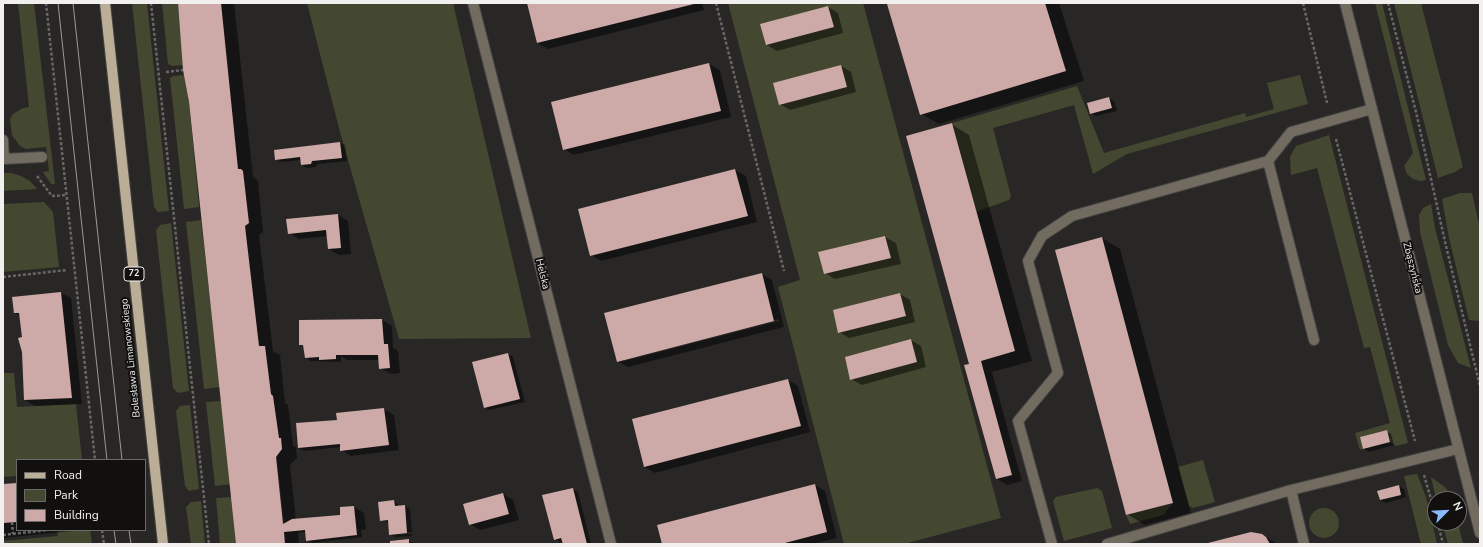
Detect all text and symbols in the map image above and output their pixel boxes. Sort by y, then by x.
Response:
street label: Zbąszyńska [1400,241,1424,295]
street label: Helska [532,258,552,290]
road number: 72 [124,267,144,281]
street label: Bolesława Limanowskiego [119,298,143,418]
legend [16,459,146,531]
text: Road [54,467,82,483]
text: Park [54,487,78,503]
north arrow [1427,491,1467,531]
text: N [1449,500,1466,513]
text: Building [54,507,99,523]

